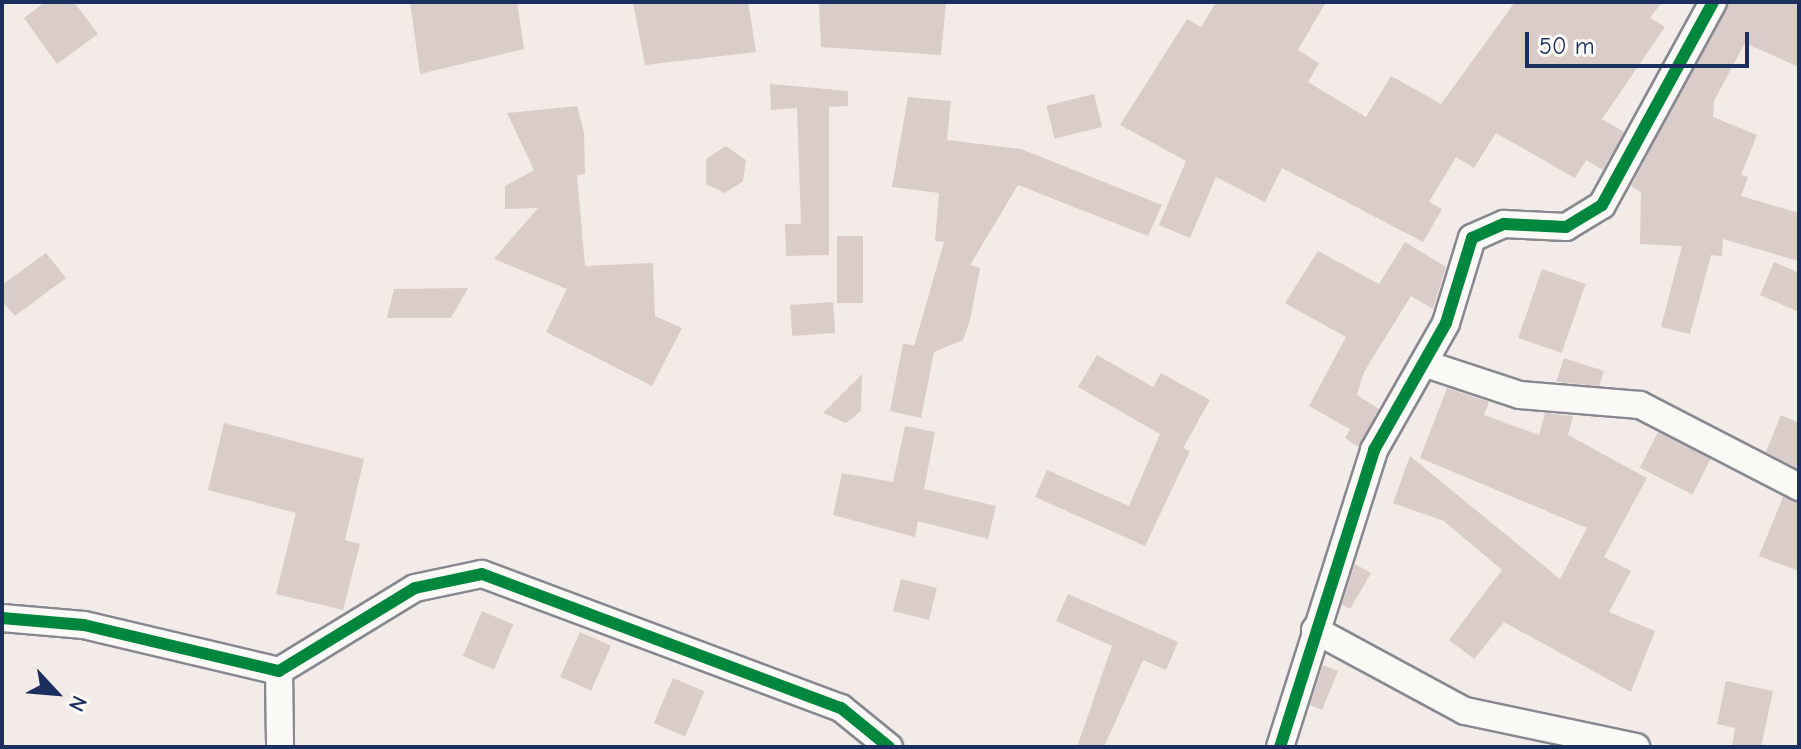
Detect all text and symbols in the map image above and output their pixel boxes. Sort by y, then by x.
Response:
scale bar [1529,16,1753,66]
text: 50 m [1539,32,1595,60]
north arrow [16,653,96,733]
text: N [63,691,92,716]

